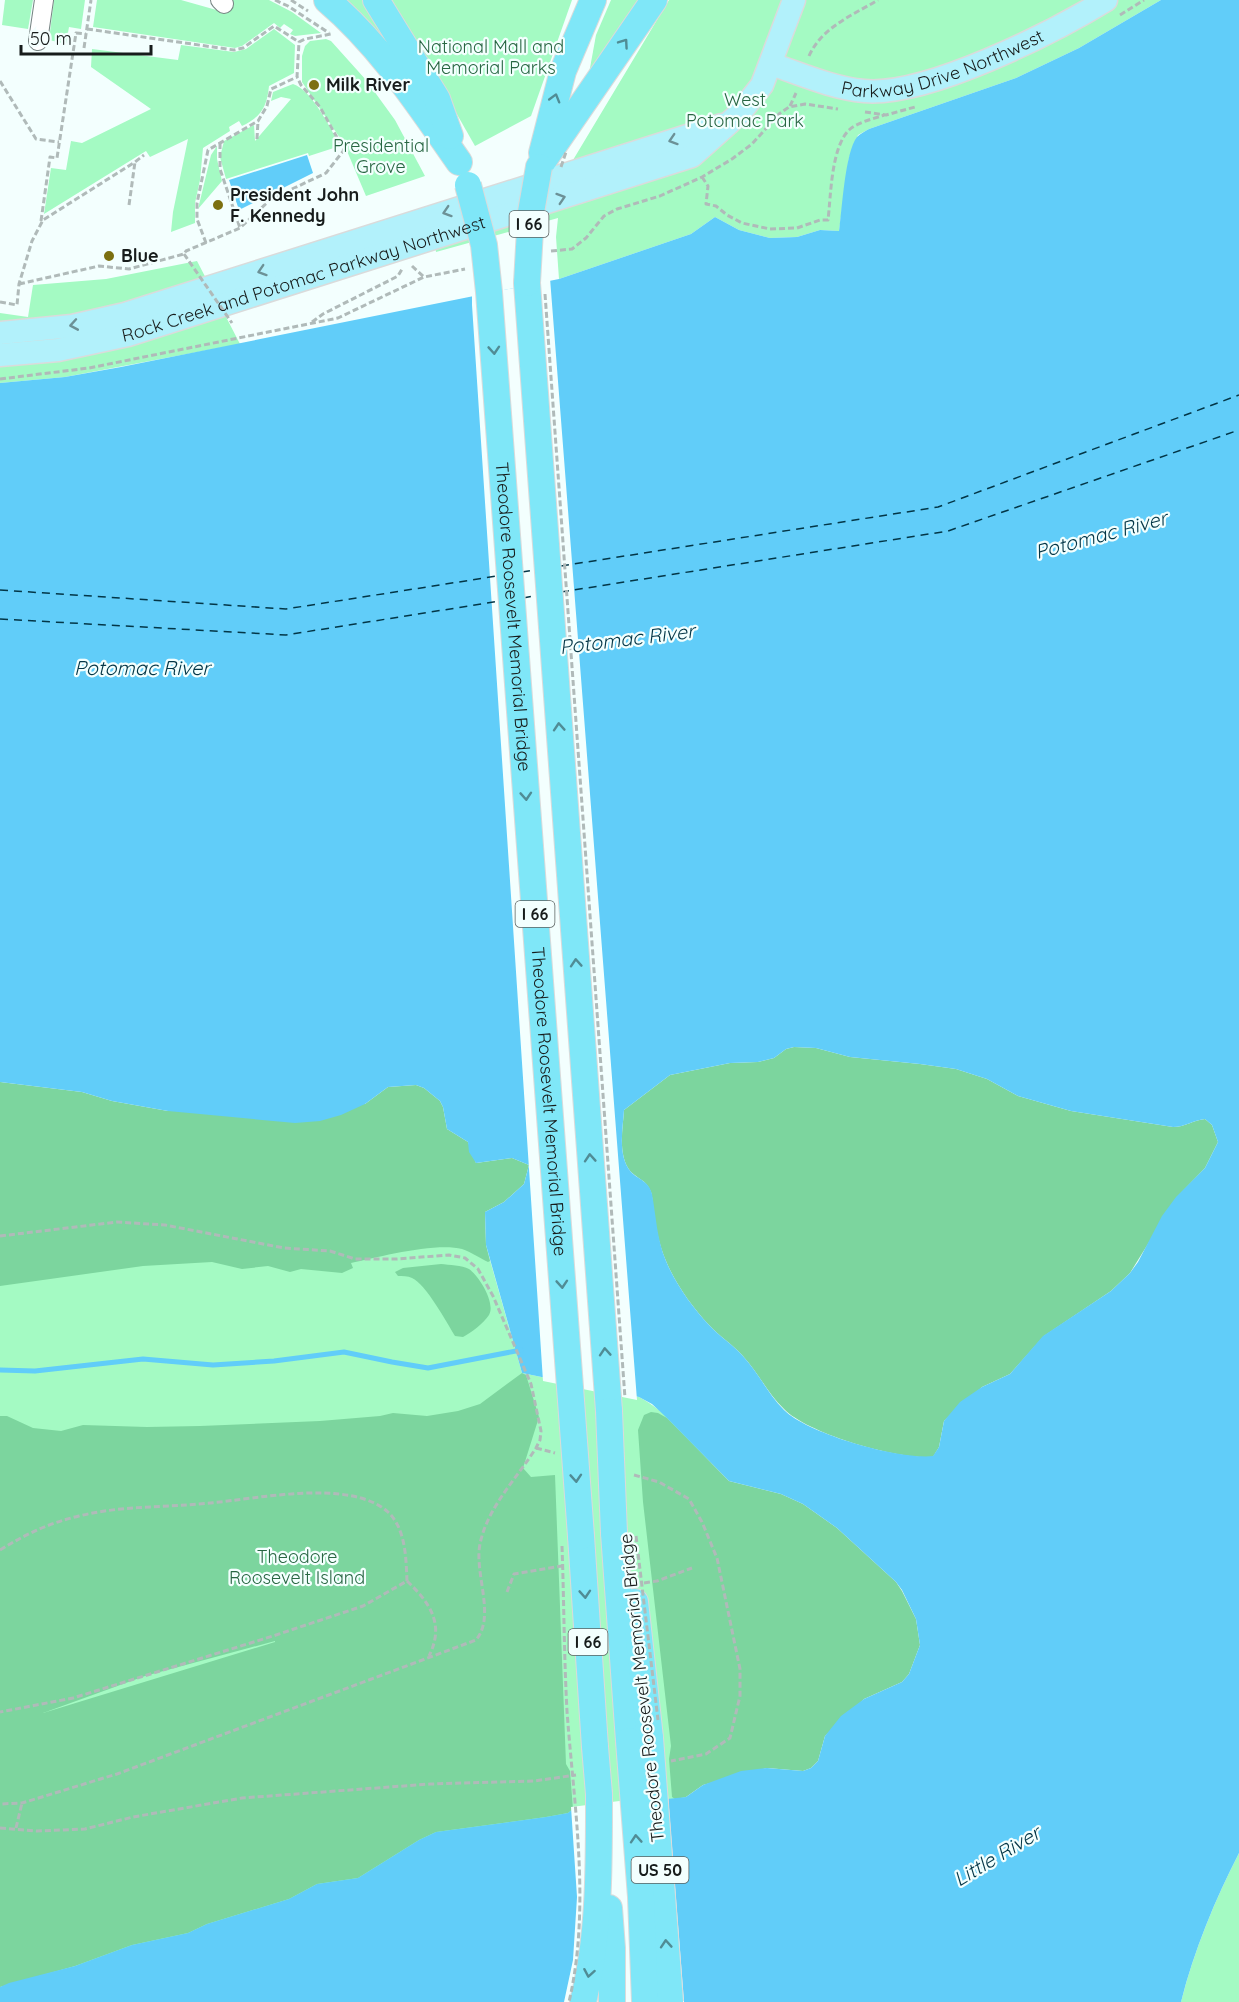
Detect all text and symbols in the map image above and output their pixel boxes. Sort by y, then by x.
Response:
scale bar [21,18,152,56]
street label: Parkway Drive Northwest [839,24,1047,102]
text: 50 m [30,27,72,50]
park label: National Mall and Memorial Parks [418,35,564,79]
one-way arrow [617,39,628,50]
place label: Milk River [326,73,410,96]
marker: Milk River [307,78,321,92]
park label: West Potomac Park [686,88,804,132]
one-way arrow [548,93,560,104]
one-way arrow [668,133,679,145]
park label: Presidential Grove [333,134,429,178]
place label: President John F. Kennedy [230,183,359,227]
one-way arrow [555,192,566,205]
marker: President John F. Kennedy [211,198,225,212]
one-way arrow [442,205,453,217]
street label: Rock Creek and Potomac Parkway Northwest [120,210,488,347]
road number: I 66 [510,211,548,237]
place label: Blue [121,244,159,267]
marker: Blue [102,249,116,263]
one-way arrow [257,263,268,276]
one-way arrow [70,318,80,331]
one-way arrow [487,346,500,355]
street label: Theodore Roosevelt Memorial Bridge [491,461,536,772]
water label: Potomac River [1032,504,1172,564]
water label: Potomac River [558,618,698,659]
water label: Potomac River [74,655,212,680]
one-way arrow [553,722,566,731]
one-way arrow [520,791,533,800]
road number: I 66 [516,901,554,927]
street label: Theodore Roosevelt Memorial Bridge [526,946,572,1257]
one-way arrow [570,959,583,968]
one-way arrow [584,1153,597,1162]
one-way arrow [555,1279,568,1288]
one-way arrow [598,1348,611,1357]
one-way arrow [570,1474,583,1483]
street label: Theodore Roosevelt Memorial Bridge [614,1533,669,1843]
park label: Theodore Roosevelt Island [229,1545,365,1589]
one-way arrow [578,1590,591,1599]
road number: I 66 [568,1629,608,1655]
water label: Little River [949,1819,1047,1891]
one-way arrow [630,1834,643,1843]
road number: US 50 [632,1857,688,1883]
one-way arrow [660,1939,673,1948]
one-way arrow [583,1968,596,1978]

